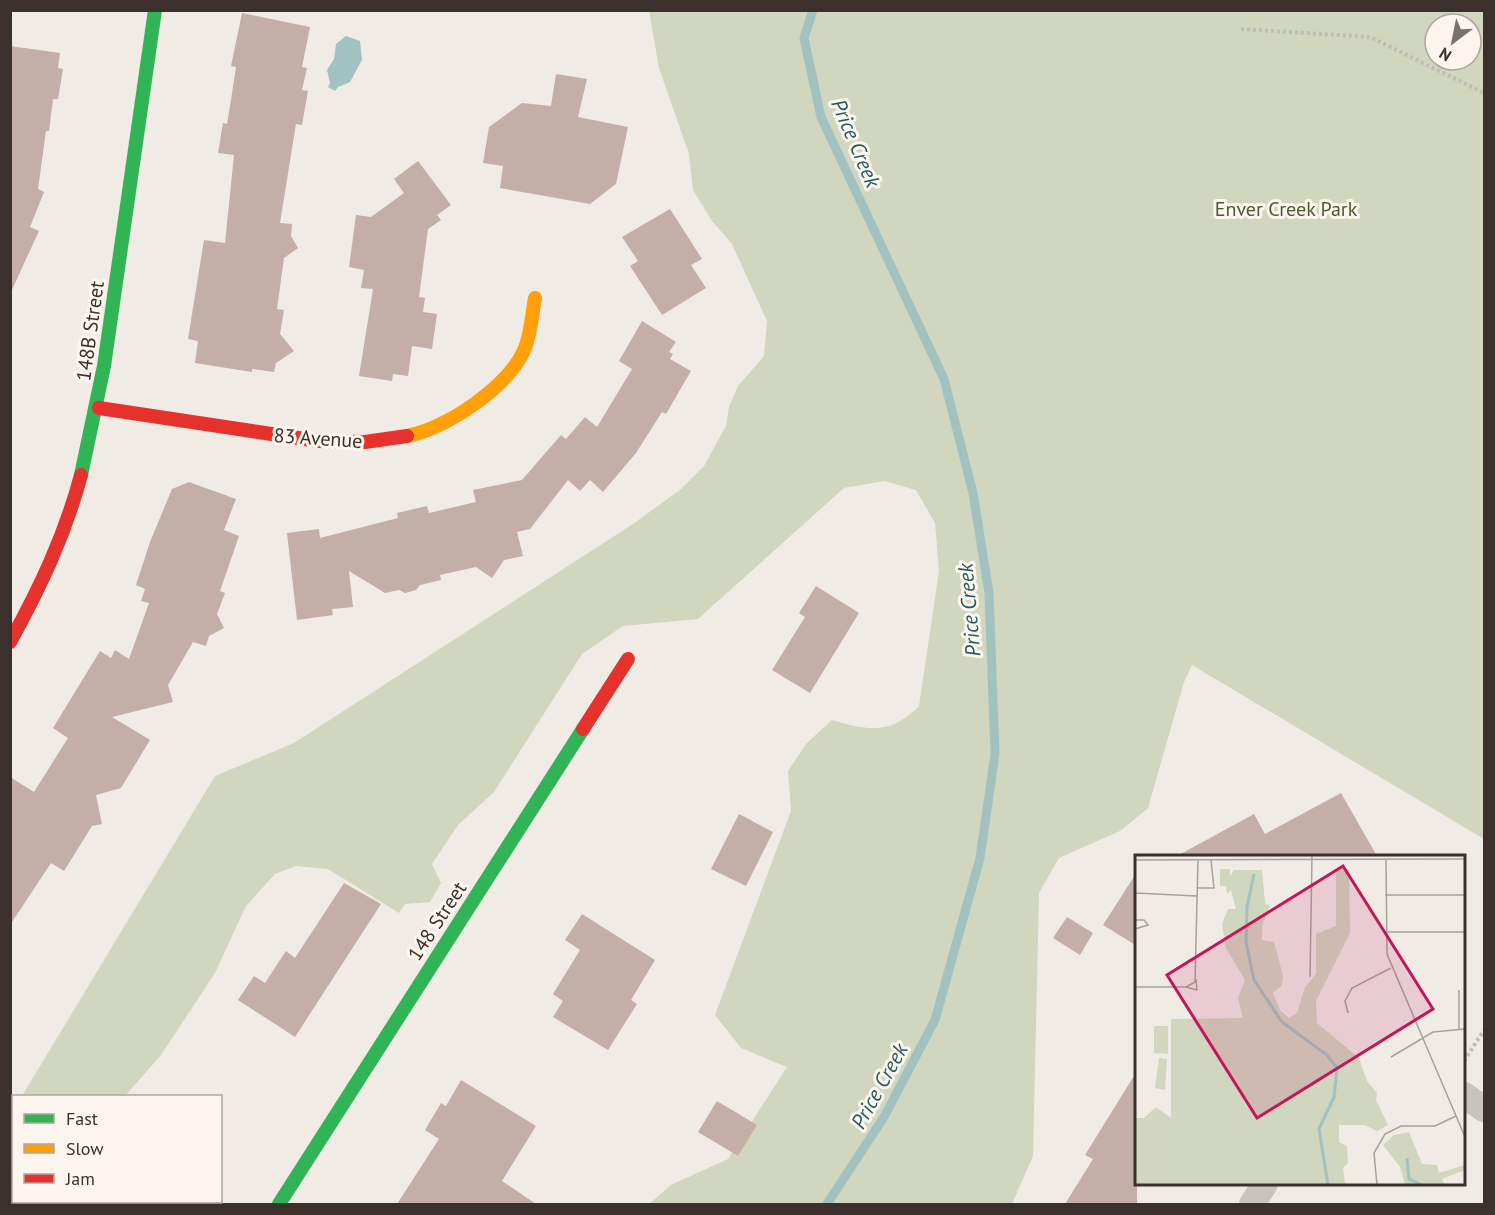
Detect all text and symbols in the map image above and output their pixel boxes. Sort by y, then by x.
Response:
north arrow [1423,12,1483,72]
text: N [1435,43,1455,66]
water label: Price Creek [825,95,887,193]
park label: Enver Creek Park [1215,196,1358,222]
street label: 148B Street [70,279,110,383]
street label: 83 Avenue [273,422,363,454]
water label: Price Creek [951,561,987,658]
inset map [1135,855,1465,1185]
street label: 148 Street [402,876,472,965]
water label: Price Creek [845,1037,914,1133]
legend [12,1095,222,1203]
text: Fast [66,1107,98,1130]
text: Slow [66,1137,104,1160]
text: Jam [65,1167,95,1190]

